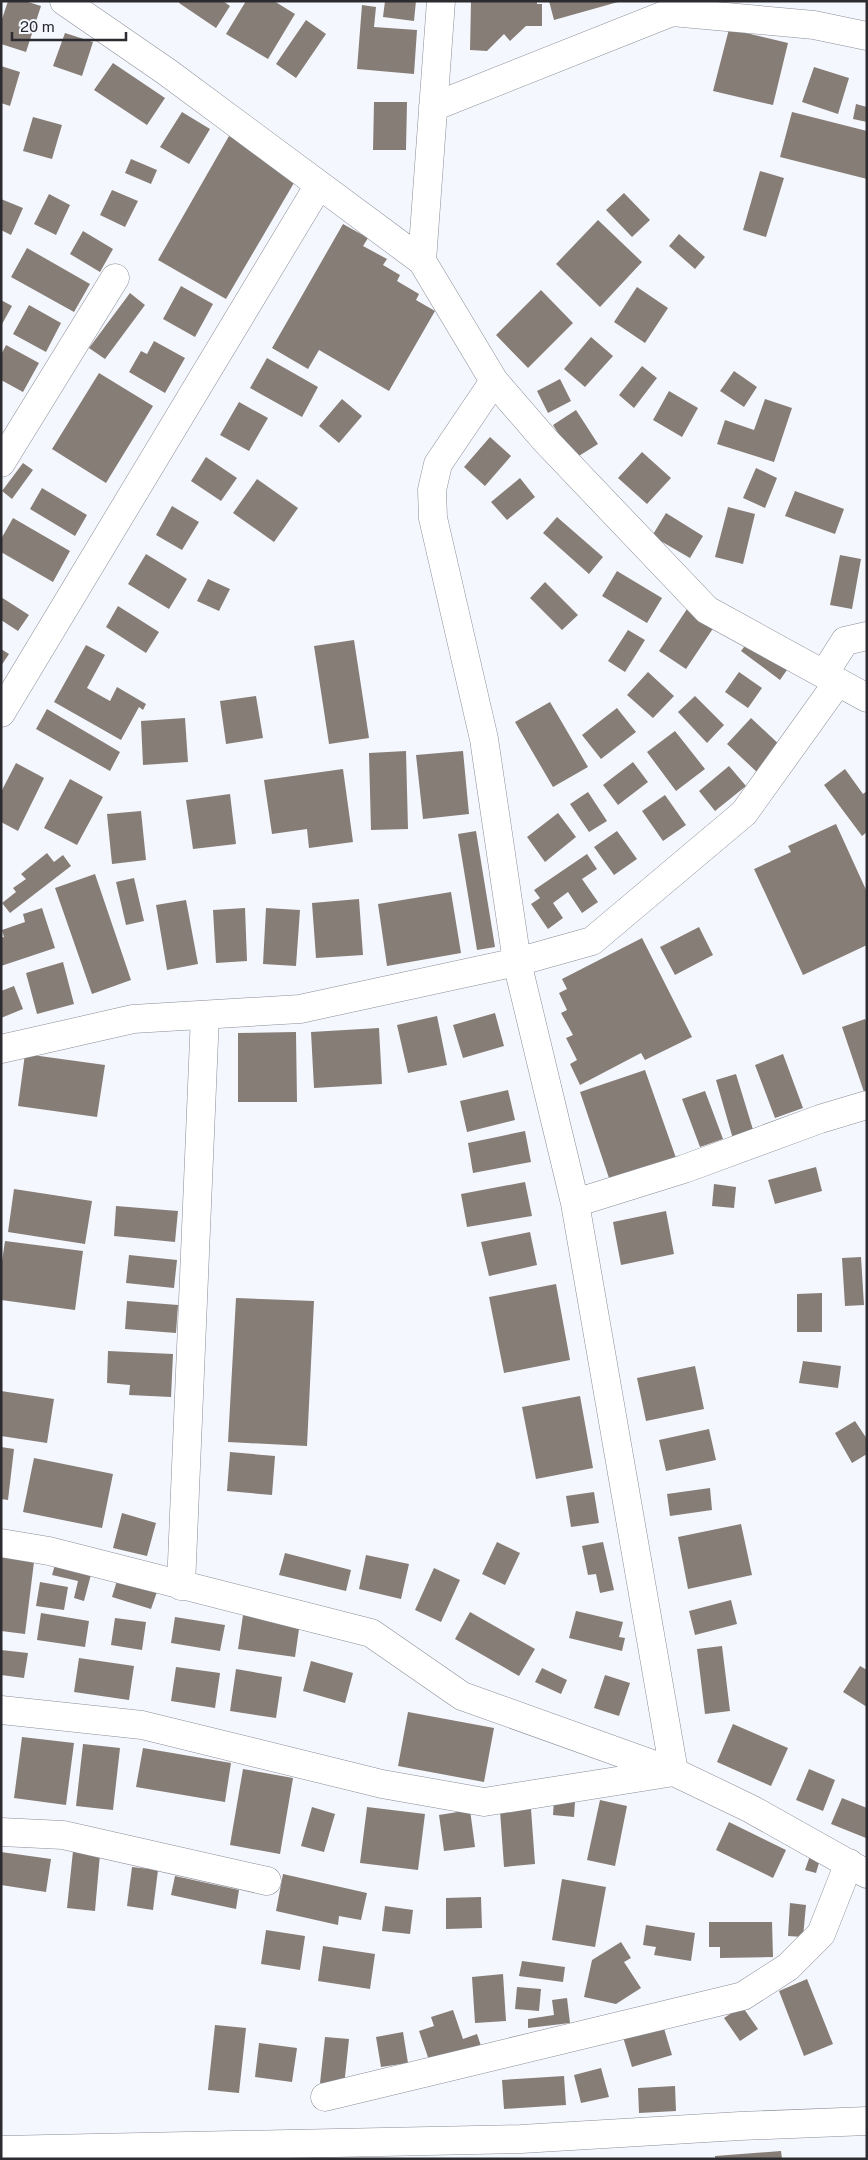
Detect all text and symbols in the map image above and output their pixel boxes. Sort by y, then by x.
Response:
scale bar [12,10,126,42]
text: 20 m [20,18,55,35]

